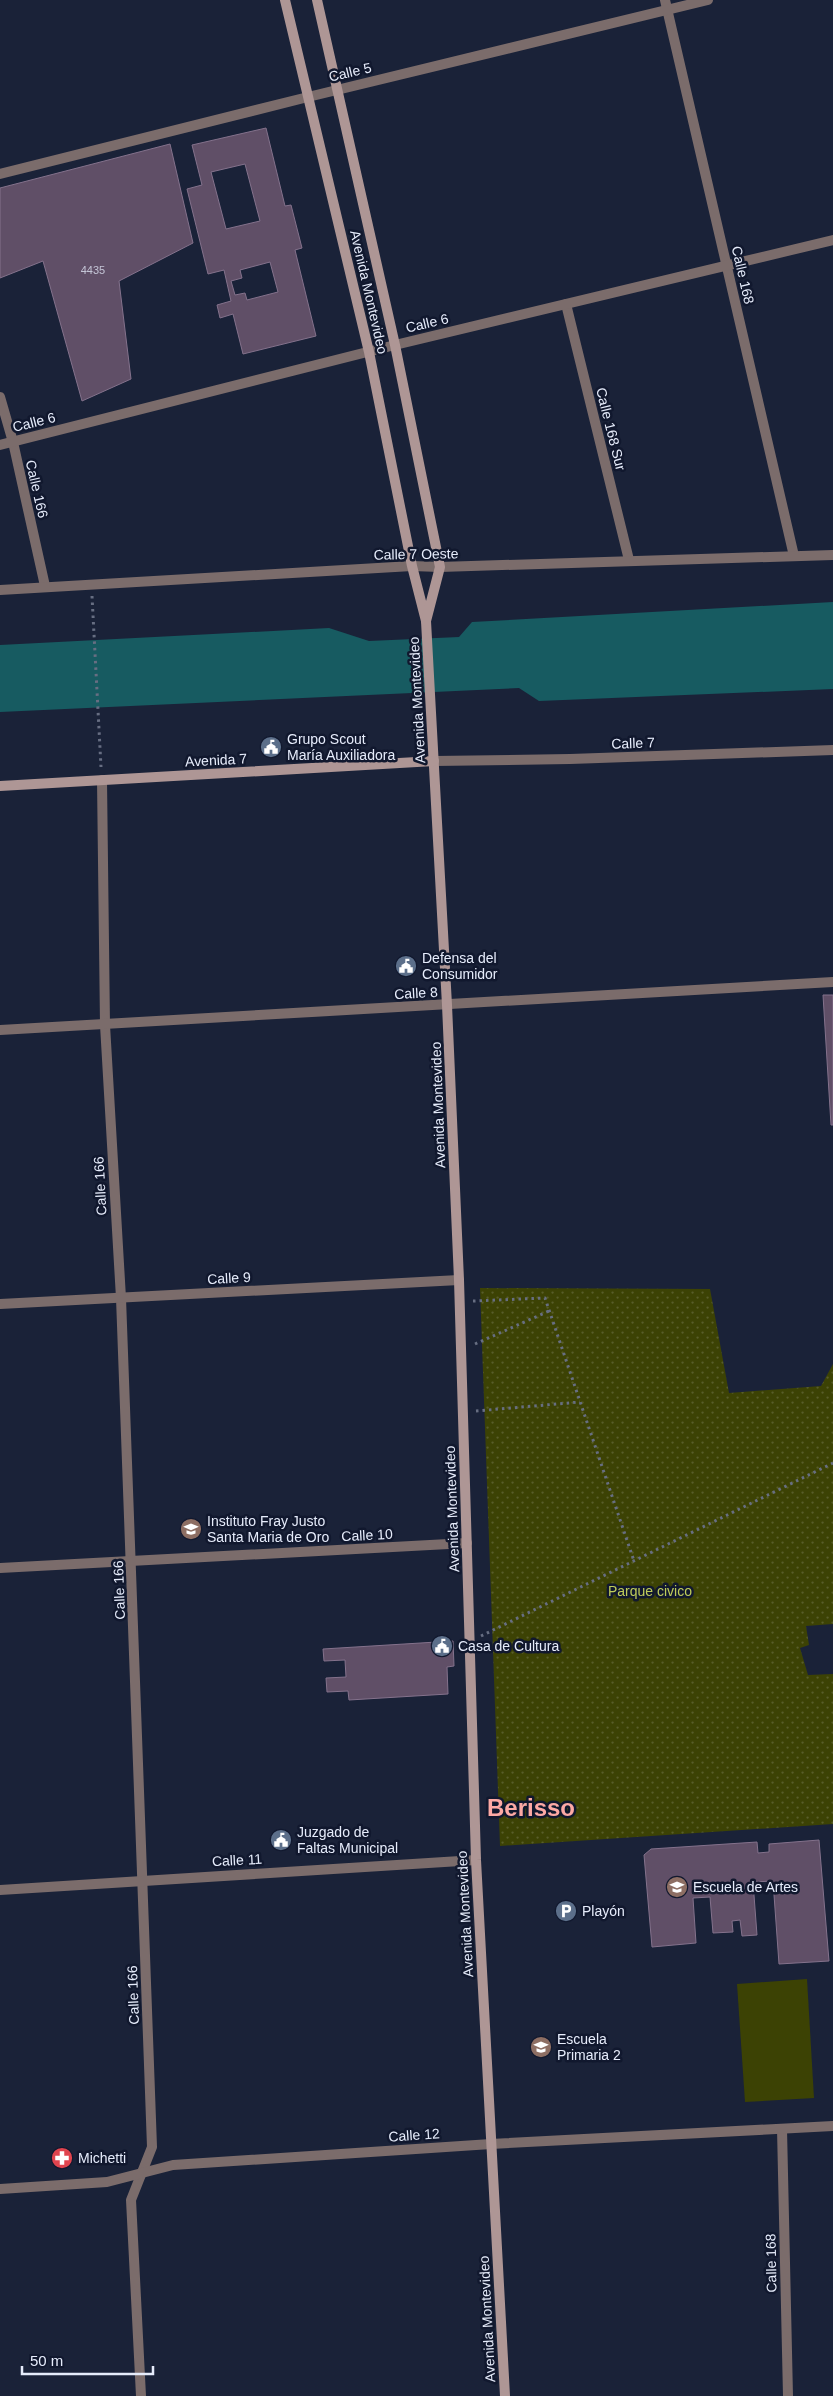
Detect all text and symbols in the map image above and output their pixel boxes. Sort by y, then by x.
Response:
street label: Calle 5 [327,59,373,85]
street label: Avenida Montevideo [347,229,391,356]
street label: Calle 168 [729,244,757,306]
house number: 4435 [81,264,105,276]
street label: Calle 6 [404,310,450,336]
street label: Calle 168 Sur [593,386,629,472]
street label: Calle 6 [11,409,57,435]
street label: Calle 166 [23,458,51,520]
street label: Calle 7 Oeste [373,545,459,563]
street label: Avenida Montevideo [406,636,428,764]
place label: Grupo Scout María Auxiliadora [287,731,395,763]
street label: Calle 7 [611,734,655,752]
public building icon: Grupo Scout María Auxiliadora [259,735,283,759]
street label: Avenida 7 [185,750,248,770]
place label: Defensa del Consumidor [422,950,498,982]
public building icon: Defensa del Consumidor [394,954,418,978]
street label: Calle 8 [394,984,438,1002]
street label: Avenida Montevideo [428,1041,448,1169]
street label: Calle 166 [90,1156,110,1216]
street label: Calle 9 [207,1269,251,1287]
street label: Avenida Montevideo [442,1445,462,1573]
place label: Instituto Fray Justo Santa Maria de Oro [207,1513,329,1545]
school or university icon: Instituto Fray Justo Santa Maria de Oro [179,1517,203,1541]
street label: Calle 10 [341,1526,393,1544]
street label: Calle 166 [110,1560,128,1620]
park label: Parque civico [608,1583,692,1599]
public building icon: Casa de Cultura [430,1634,454,1658]
place label: Casa de Cultura [458,1638,559,1654]
district label: Berisso [487,1794,575,1821]
place label: Juzgado de Faltas Municipal [297,1824,398,1856]
public building icon: Juzgado de Faltas Municipal [269,1828,293,1852]
street label: Avenida Montevideo [454,1850,476,1978]
street label: Calle 11 [211,1851,263,1869]
school or university icon: Escuela de Artes [665,1875,689,1899]
place label: Escuela de Artes [693,1879,798,1895]
parking icon: Playón [554,1899,578,1923]
place label: Playón [582,1903,625,1919]
street label: Calle 166 [124,1965,142,2025]
place label: Escuela Primaria 2 [557,2031,621,2063]
school or university icon: Escuela Primaria 2 [529,2035,553,2059]
street label: Calle 12 [388,2125,440,2145]
pharmacy icon: Michetti [50,2146,74,2170]
place label: Michetti [78,2150,126,2166]
street label: Calle 168 [762,2233,780,2293]
street label: Avenida Montevideo [476,2255,498,2383]
scale bar [22,2344,154,2376]
text: 50 m [30,2352,63,2369]

